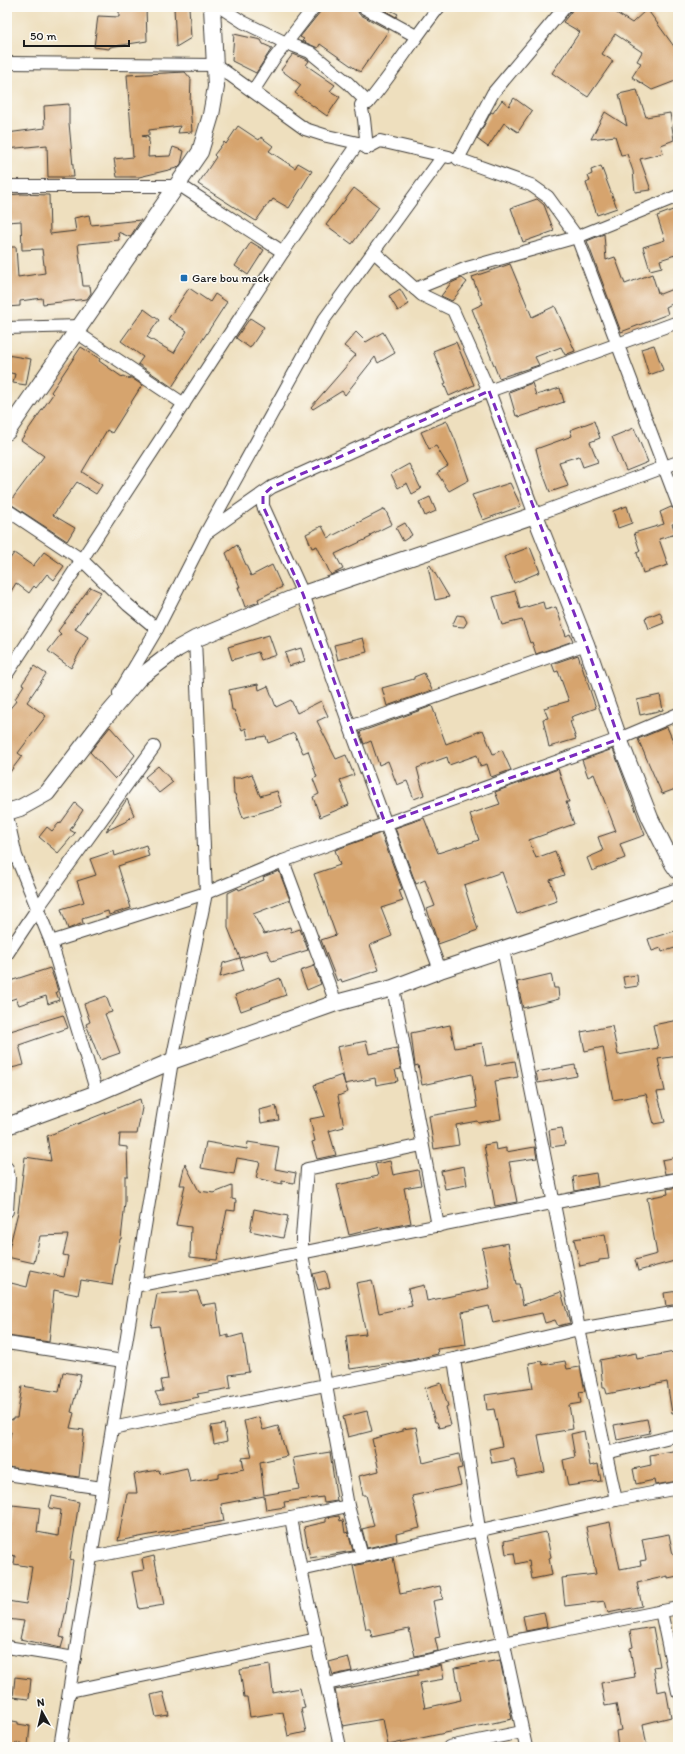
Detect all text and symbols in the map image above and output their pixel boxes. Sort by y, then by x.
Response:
scale bar [24,22,129,48]
text: 50 m [30,29,56,43]
place label: Gare bou mack [192,271,269,285]
marker: Gare bou mack [179,273,189,283]
north arrow [22,1692,62,1732]
text: N [36,1696,45,1710]

